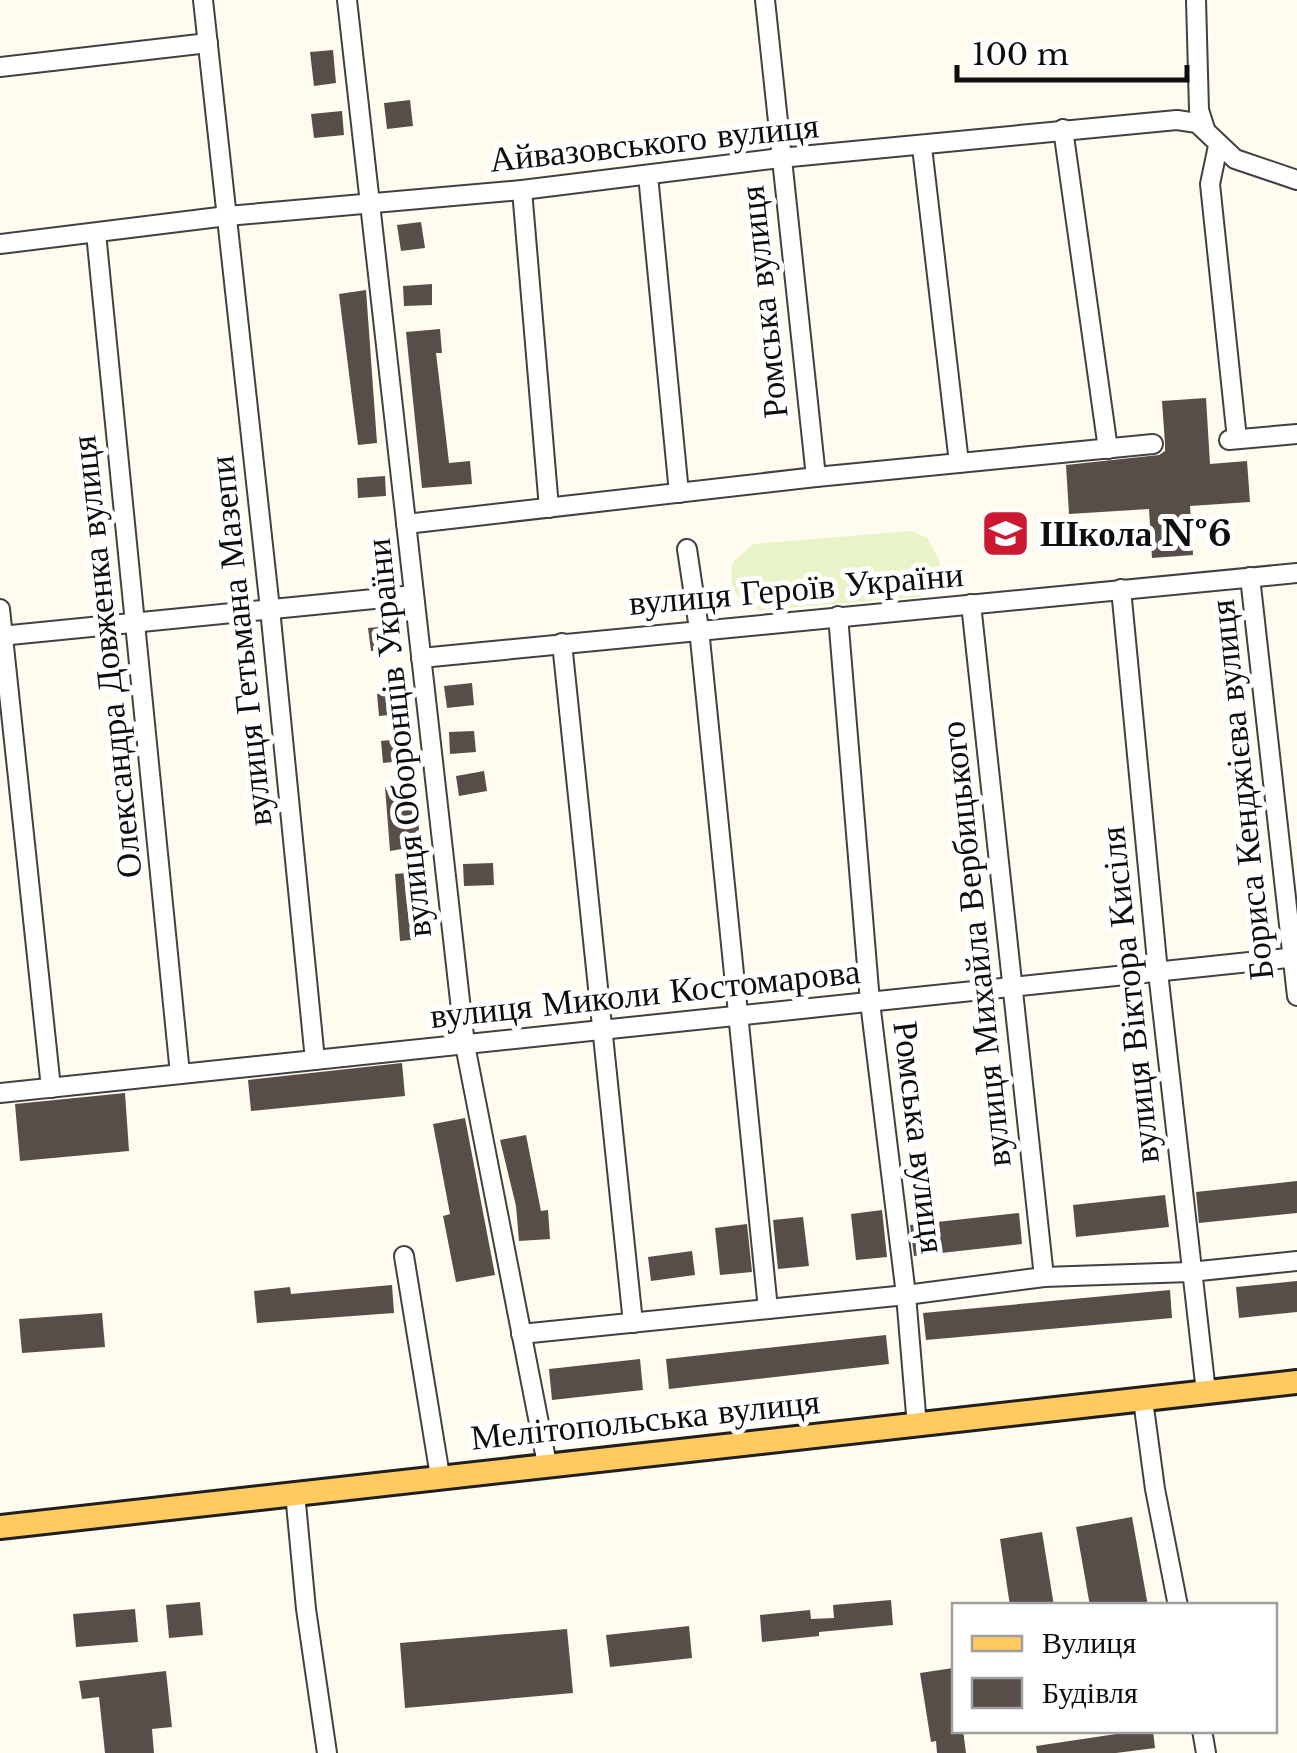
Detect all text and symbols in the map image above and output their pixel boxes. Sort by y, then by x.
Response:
scale bar [957,20,1187,82]
text: 100 m [972,36,1069,73]
street label: Айвазовського вулиця [487,103,821,181]
street label: Ромська вулиця [729,184,797,420]
street label: Олександра Довженка вулиця [61,434,151,880]
street label: вулиця Гетьмана Мазепи [199,454,281,828]
school or university icon: Школа №6 [979,507,1031,559]
place label: Школа №6 [1040,512,1232,555]
street label: вулиця Оборонців України [356,537,440,939]
street label: вулиця Героїв України [627,552,965,624]
street label: Бориса Кенджієва вулиця [1200,598,1282,982]
street label: вулиця Михайла Вербицького [930,719,1020,1169]
street label: вулиця Віктора Кисіля [1090,825,1168,1165]
street label: вулиця Миколи Костомарова [428,949,862,1037]
street label: Ромська вулиця [884,1019,956,1255]
street label: Мелітопольська вулиця [468,1379,822,1459]
legend [952,1603,1277,1733]
text: Вулиця [1042,1624,1136,1661]
text: Будівля [1042,1674,1138,1711]

